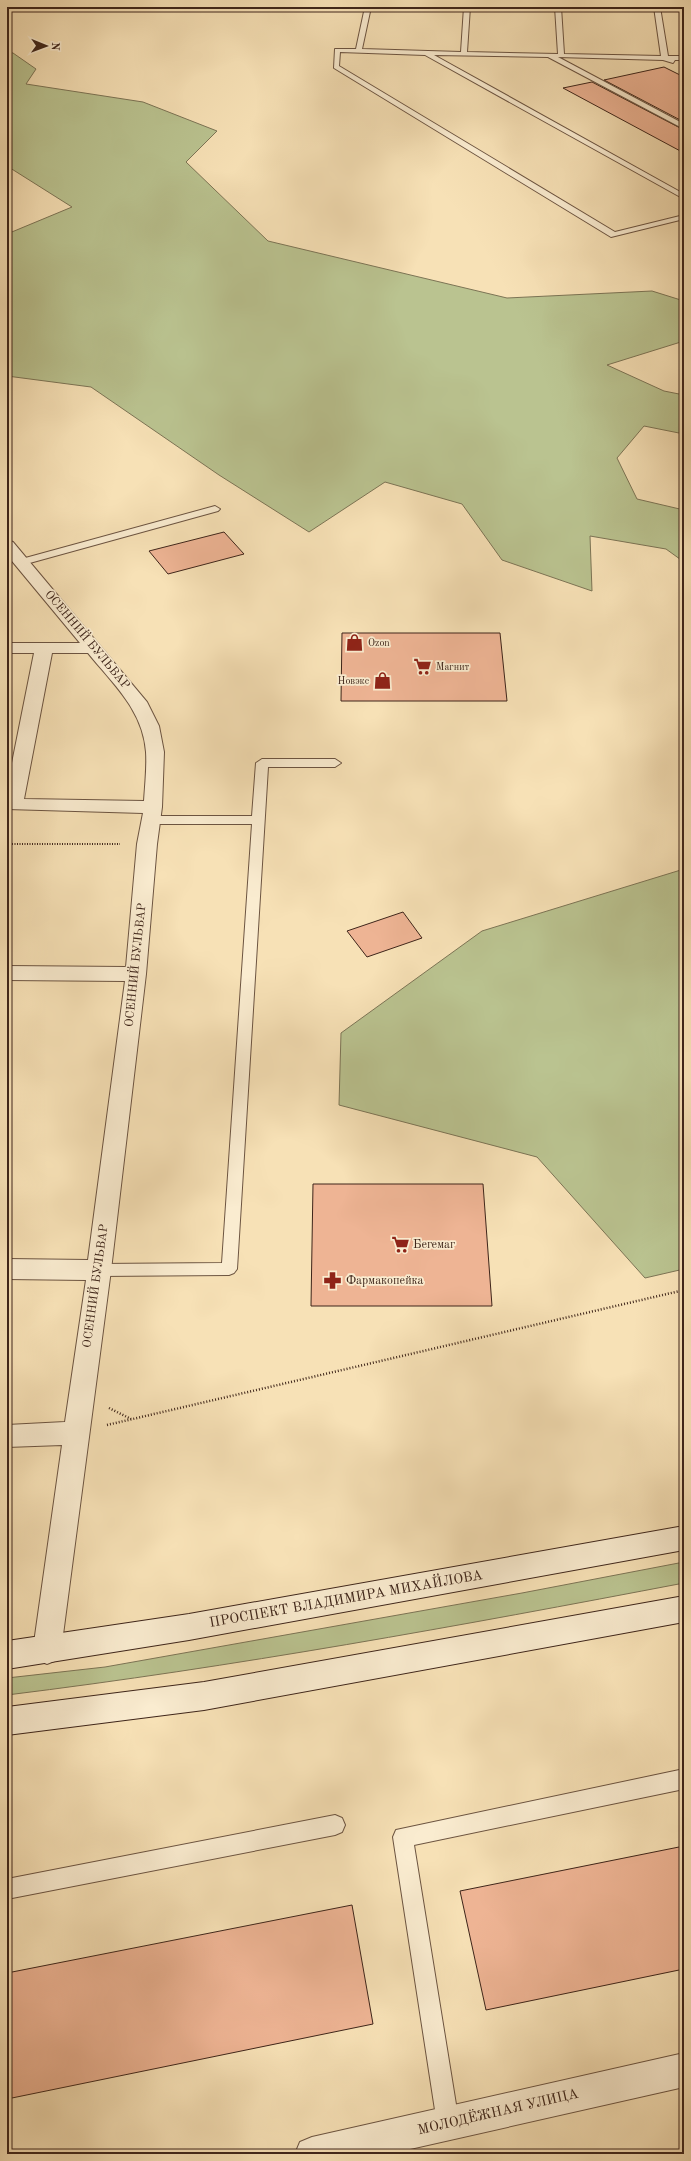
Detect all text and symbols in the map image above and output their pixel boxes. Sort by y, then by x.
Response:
north arrow [26,26,66,66]
text: N [49,42,60,51]
street label: ОСЕННИЙ БУЛЬВАР [42,586,134,692]
shop icon: Ozon [345,633,365,653]
place label: Ozon [368,638,390,648]
supermarket icon: Магнит [413,657,433,677]
place label: Магнит [436,662,470,672]
shop icon: Новэкс [372,671,392,691]
place label: Новэкс [338,676,370,686]
street label: ОСЕННИЙ БУЛЬВАР [121,902,148,1028]
street label: ОСЕННИЙ БУЛЬВАР [78,1223,111,1349]
supermarket icon: Бегемаг [390,1235,410,1255]
place label: Бегемаг [413,1239,455,1251]
pharmacy icon: Фармакопейка [323,1271,343,1291]
place label: Фармакопейка [346,1275,424,1287]
street label: ПРОСПЕКТ ВЛАДИМИРА МИХАЙЛОВА [207,1564,484,1630]
street label: МОЛОДЁЖНАЯ УЛИЦА [416,2084,580,2137]

